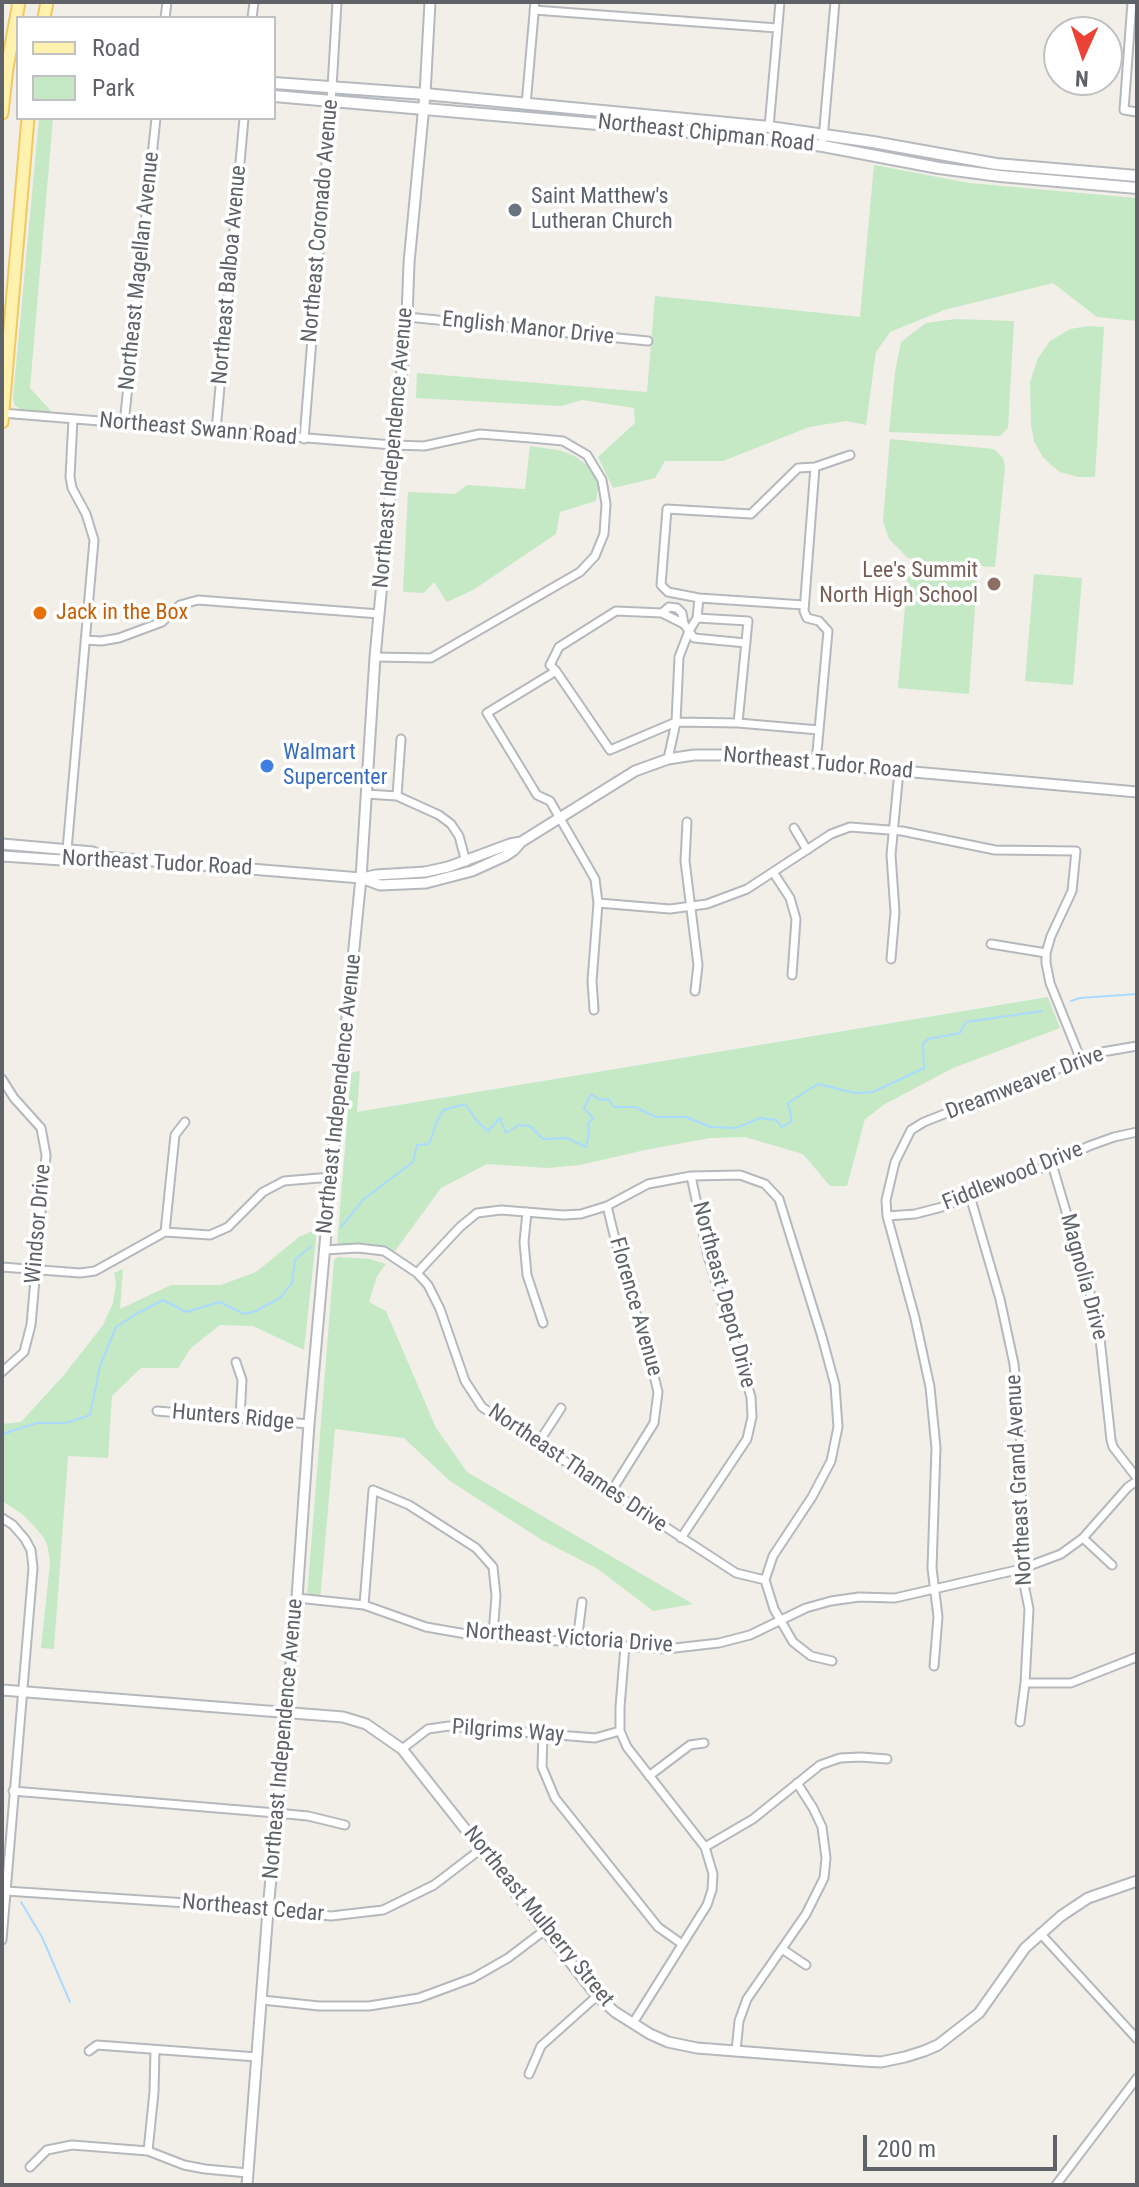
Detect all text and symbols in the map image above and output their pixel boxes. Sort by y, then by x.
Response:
legend [16,16,276,120]
north arrow [1043,16,1123,96]
text: Road [92,34,140,62]
text: N [1074,66,1089,91]
text: Park [92,74,135,102]
street label: Northeast Coronado Avenue [297,98,345,344]
street label: Northeast Chipman Road [596,110,816,158]
street label: Northeast Magellan Avenue [114,151,166,391]
street label: Northeast Balboa Avenue [207,164,253,386]
place label: Saint Matthew's Lutheran Church [531,184,673,236]
marker: Saint Matthew's Lutheran Church [506,201,524,219]
street label: Northeast Independence Avenue [369,307,419,589]
street label: English Manor Drive [441,307,615,351]
street label: Northeast Swann Road [98,408,298,452]
place label: Lee's Summit North High School [819,558,978,610]
marker: Lee's Summit North High School [985,575,1003,593]
place label: Jack in the Box [56,600,188,626]
marker: Jack in the Box [31,604,49,622]
place label: Walmart Supercenter [283,740,387,792]
street label: Northeast Tudor Road [722,743,914,785]
marker: Walmart Supercenter [258,757,276,775]
street label: Northeast Tudor Road [61,846,253,882]
street label: Northeast Independence Avenue [312,953,368,1235]
street label: Dreamweaver Drive [942,1042,1108,1126]
street label: Fiddlewood Drive [939,1137,1087,1217]
street label: Windsor Drive [21,1163,57,1285]
street label: Northeast Depot Drive [685,1199,761,1391]
street label: Magnolia Drive [1054,1211,1112,1343]
street label: Florence Avenue [603,1235,667,1379]
street label: Northeast Grand Avenue [1001,1374,1039,1586]
street label: Northeast Thames Drive [483,1399,671,1539]
street label: Hunters Ridge [171,1400,295,1436]
street label: Northeast Independence Avenue [259,1598,309,1880]
street label: Northeast Victoria Drive [465,1619,673,1659]
street label: Pilgrims Way [451,1715,565,1749]
street label: Northeast Mulberry Street [457,1822,619,2012]
street label: Northeast Cedar [181,1890,325,1928]
scale bar [867,2119,1061,2169]
text: 200 m [877,2135,936,2163]

